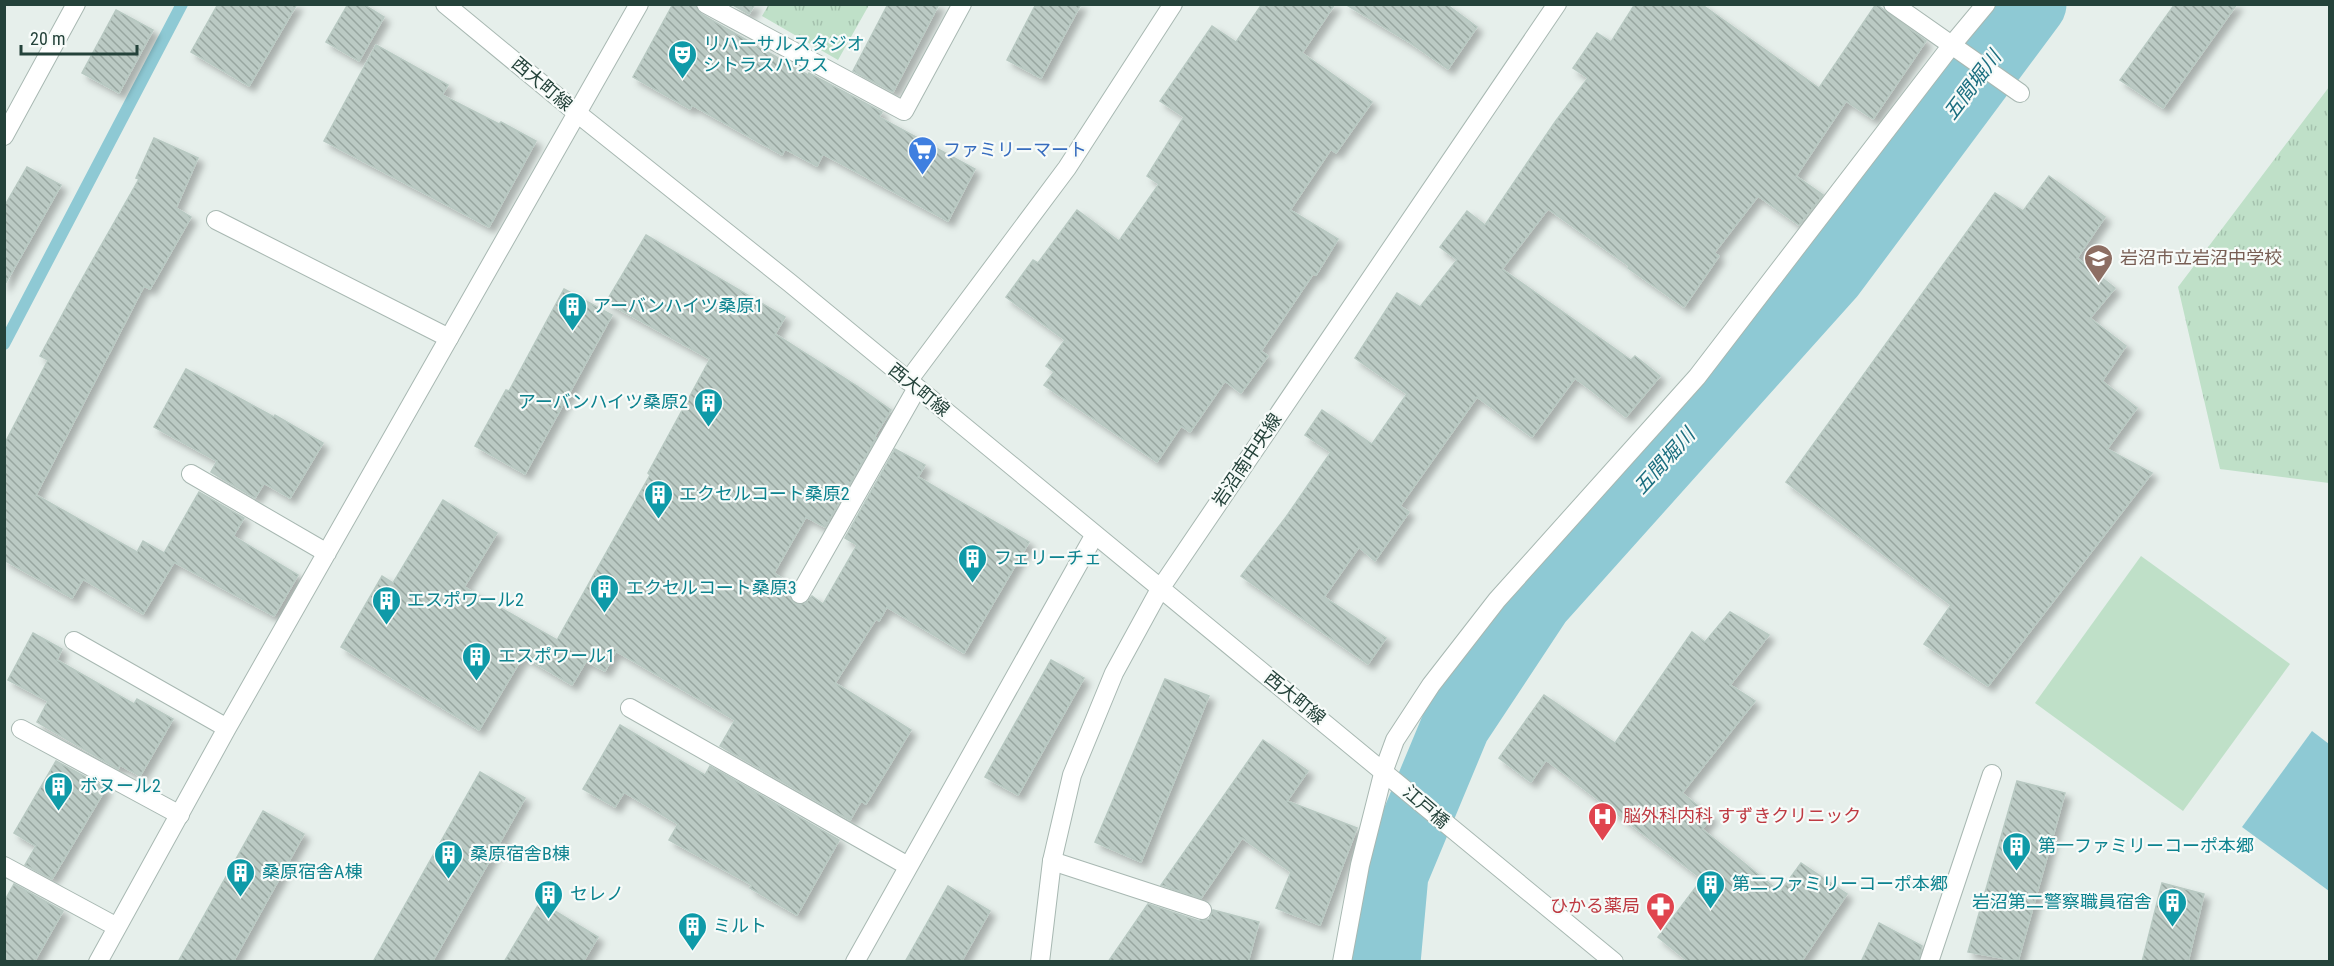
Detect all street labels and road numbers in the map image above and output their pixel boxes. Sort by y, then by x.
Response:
street label: 西大町線 [508,52,577,115]
street label: 西大町線 [885,359,954,420]
street label: 岩沼南中央線 [1208,409,1285,510]
street label: 西大町線 [1261,667,1330,728]
street label: 江戸橋 [1399,781,1454,832]

